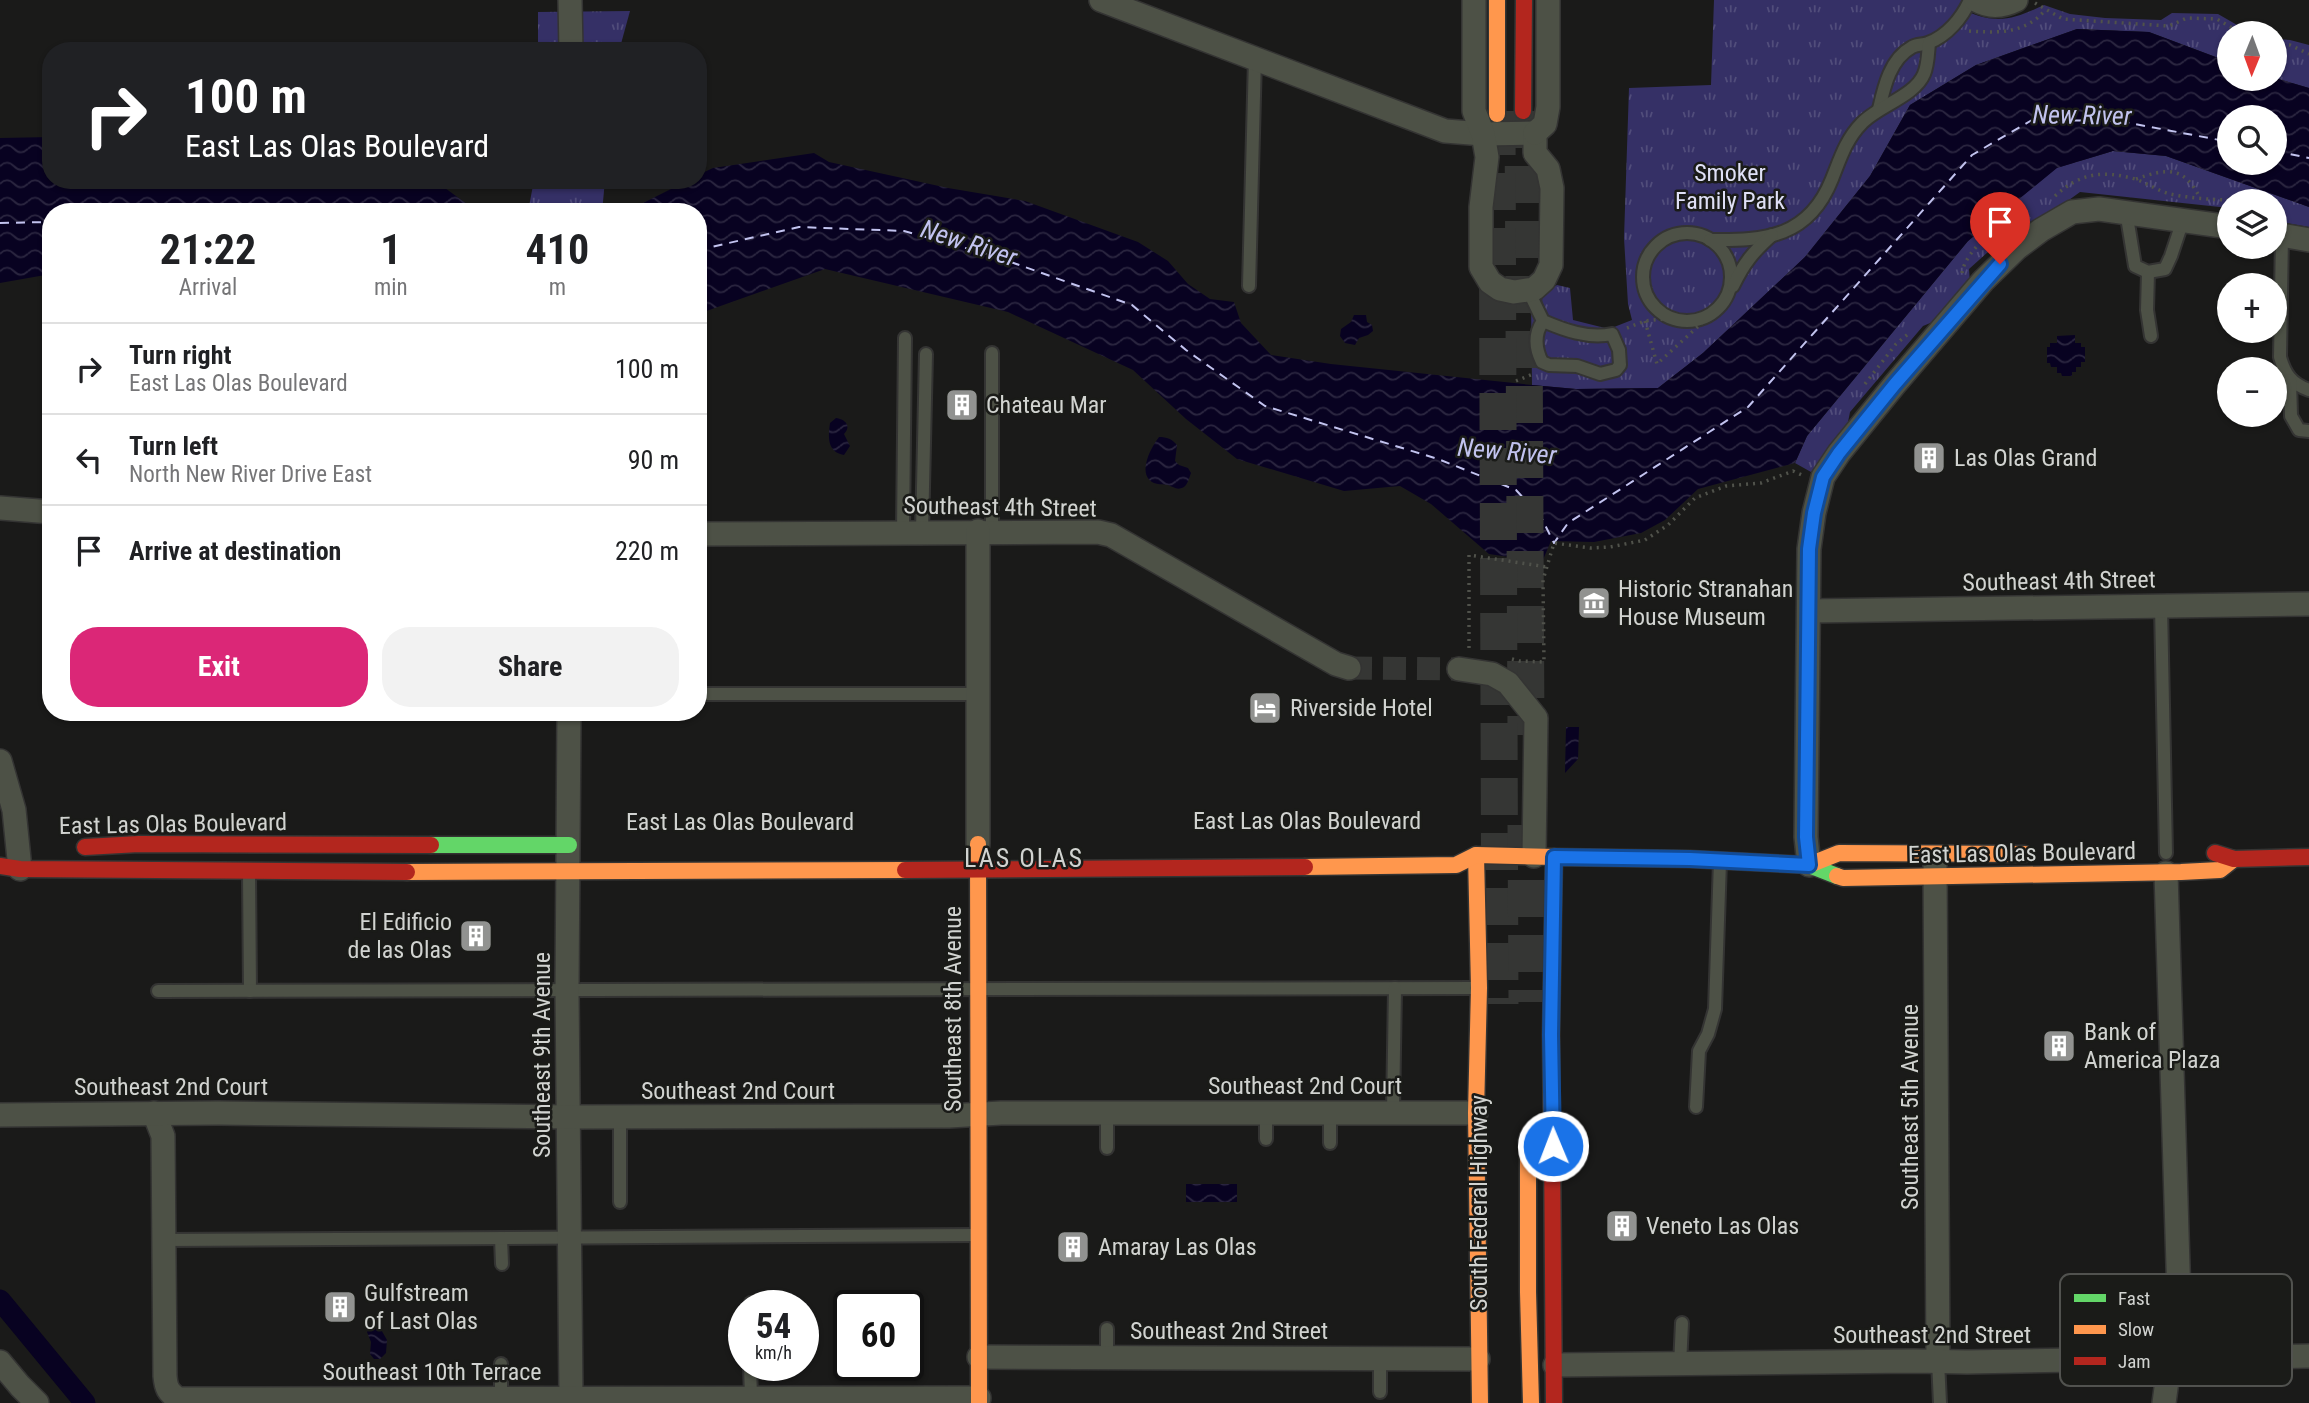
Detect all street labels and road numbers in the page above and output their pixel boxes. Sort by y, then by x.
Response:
street label: Southeast 4th Street [903,491,1097,523]
street label: Southeast 4th Street [1962,565,2156,597]
street label: East Las Olas Boulevard [1193,807,1421,835]
street label: East Las Olas Boulevard [59,808,287,840]
street label: East Las Olas Boulevard [626,808,854,836]
street label: East Las Olas Boulevard [1908,837,2136,869]
street label: Southeast 8th Avenue [939,906,967,1112]
street label: Southeast 9th Avenue [528,952,556,1158]
street label: Southeast 5th Avenue [1896,1004,1924,1210]
street label: Southeast 2nd Court [1208,1072,1402,1100]
street label: Southeast 2nd Court [74,1073,268,1101]
street label: Southeast 2nd Court [641,1077,835,1105]
street label: South Federal Highway [1465,1095,1493,1311]
street label: Southeast 2nd Street [1130,1317,1328,1345]
street label: Southeast 2nd Street [1833,1321,2031,1349]
street label: Southeast 10th Terrace [322,1358,542,1386]

